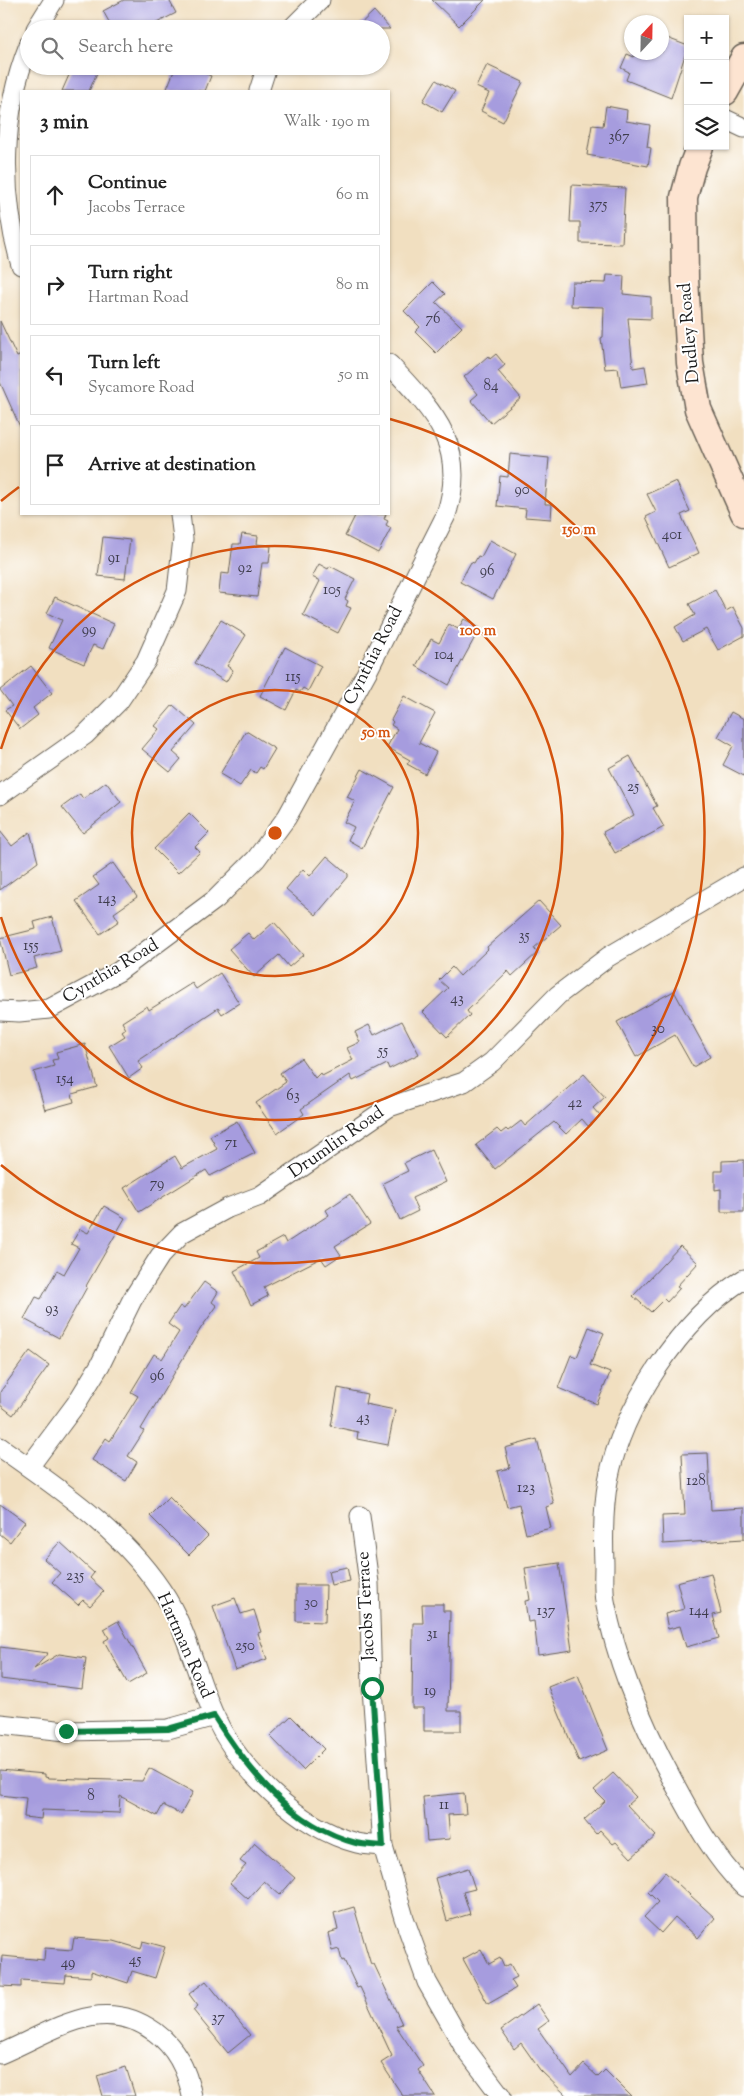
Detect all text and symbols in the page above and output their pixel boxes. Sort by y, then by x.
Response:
north arrow [624,15,669,60]
map controls [684,15,729,150]
button: + [684,15,729,60]
search box [20,20,390,75]
icon: search [38,34,66,62]
text: Search here [78,34,173,61]
button: − [684,60,729,105]
button: layers [684,105,729,150]
text: 3 min [40,108,89,138]
text: Walk · 190 m [283,111,370,134]
house number: 367 [609,127,630,148]
text: Continue [88,170,167,197]
icon: ahead [41,181,69,209]
text: 60 m [336,184,369,207]
house number: 375 [589,195,607,216]
text: Jacobs Terrace [88,197,185,220]
text: Turn right [88,260,172,287]
icon: right [41,271,69,299]
text: 80 m [336,274,369,297]
street label: Dudley Road [673,282,707,384]
text: Hartman Road [88,287,189,310]
house number: 76 [426,309,440,330]
text: Turn left [88,350,160,377]
icon: left [41,361,69,389]
text: 50 m [338,364,369,387]
house number: 84 [484,376,499,397]
text: Sycamore Road [88,377,194,400]
icon: arrive [41,451,69,479]
text: Arrive at destination [88,452,256,479]
house number: 90 [514,480,530,501]
text: 150 m [562,520,596,541]
house number: 401 [662,525,682,546]
house number: 91 [108,548,120,569]
house number: 92 [238,558,252,579]
house number: 96 [480,561,494,582]
house number: 105 [323,580,341,601]
street label: Cynthia Road [338,602,410,710]
house number: 99 [82,620,96,641]
text: 100 m [460,621,497,642]
house number: 104 [434,645,454,666]
house number: 115 [285,667,301,688]
text: 50 m [361,723,391,744]
house number: 25 [627,777,639,798]
centre of rings [266,824,284,842]
house number: 143 [98,889,116,910]
house number: 35 [518,926,530,947]
street label: Cynthia Road [58,933,164,1011]
house number: 155 [23,936,39,957]
house number: 43 [450,989,464,1010]
house number: 30 [651,1019,665,1040]
house number: 55 [377,1041,388,1062]
house number: 154 [56,1069,74,1090]
house number: 63 [286,1086,300,1107]
house number: 42 [568,1093,582,1114]
street label: Drumlin Road [284,1100,390,1186]
house number: 71 [225,1133,237,1154]
house number: 79 [150,1174,164,1195]
house number: 93 [45,1299,59,1320]
house number: 96 [150,1366,164,1387]
house number: 43 [356,1408,370,1429]
house number: 128 [686,1471,706,1492]
house number: 123 [517,1478,535,1499]
street label: Jacobs Terrace [351,1551,383,1662]
house number: 235 [66,1566,84,1587]
street label: Hartman Road [149,1589,219,1703]
house number: 30 [304,1593,318,1614]
house number: 137 [537,1601,556,1622]
house number: 144 [689,1601,710,1622]
house number: 31 [426,1624,438,1645]
house number: 250 [235,1636,255,1657]
route start [361,1677,384,1700]
house number: 19 [424,1681,436,1702]
route end [55,1720,78,1743]
house number: 8 [87,1786,95,1807]
house number: 11 [439,1795,449,1816]
house number: 45 [129,1950,141,1971]
house number: 49 [61,1953,75,1974]
house number: 37 [211,2008,225,2029]

